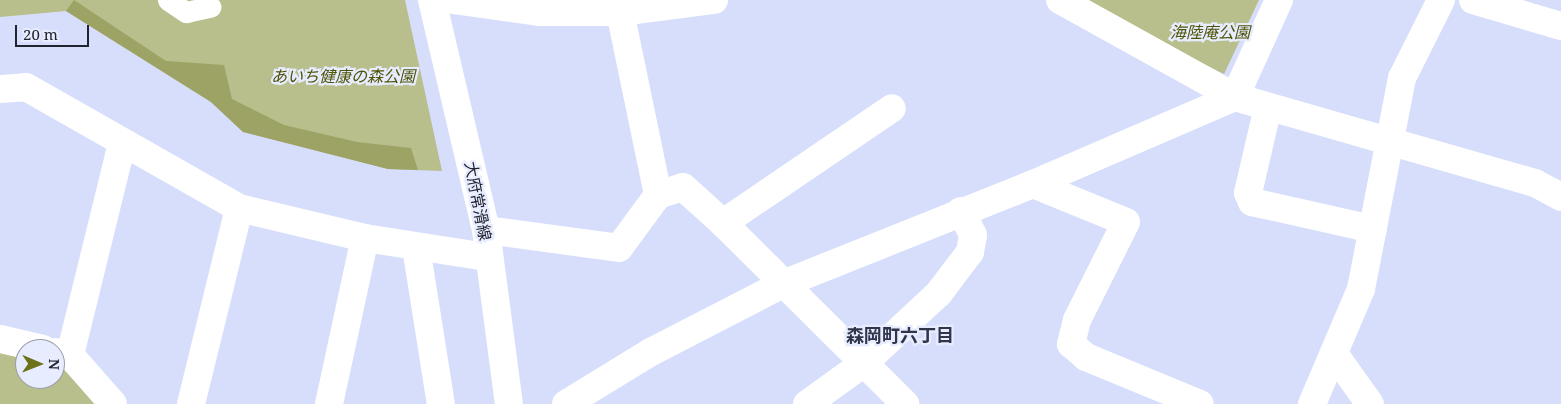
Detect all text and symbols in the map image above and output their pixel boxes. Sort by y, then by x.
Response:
scale bar [18,15,91,47]
park label: 海陸庵公園 [1170,22,1250,42]
text: 20 m [23,24,58,44]
park label: あいち健康の森公園 [271,66,415,86]
street label: 大府常滑線 [461,160,495,242]
district label: 森岡町六丁目 [846,324,954,346]
north arrow [15,339,65,389]
text: N [45,359,64,370]

